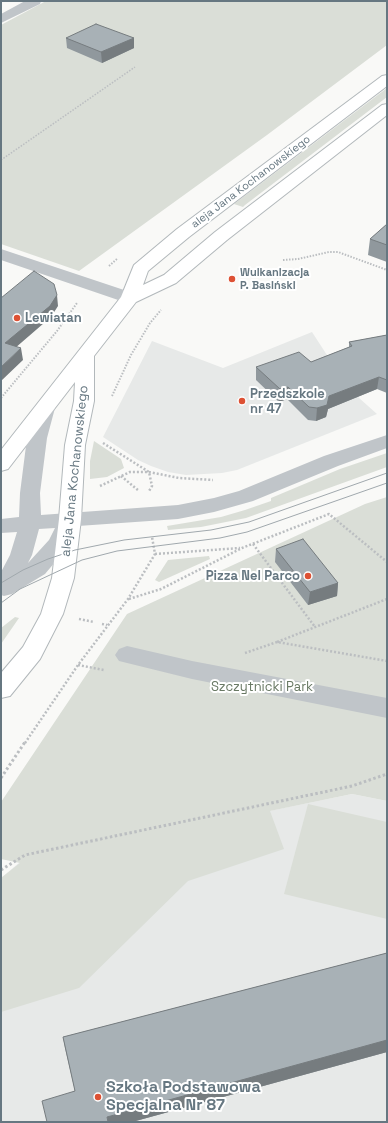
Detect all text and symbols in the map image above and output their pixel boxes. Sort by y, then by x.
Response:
street label: aleja Jana Kochanowskiego [189,133,313,231]
place label: Wulkanizacja P. Basiński [240,266,309,292]
marker: Wulkanizacja P. Basiński [227,274,237,284]
place label: Lewiatan [25,310,82,326]
marker: Lewiatan [12,313,22,323]
street label: aleja Jana Kochanowskiego [58,385,92,557]
place label: Przedszkole nr 47 [250,386,325,417]
marker: Przedszkole nr 47 [237,396,247,406]
place label: Pizza Nel Parco [206,568,300,584]
marker: Pizza Nel Parco [303,571,313,581]
park label: Szczytnicki Park [211,679,313,695]
place label: Szkoła Podstawowa Specjalna Nr 87 [106,1078,261,1116]
marker: Szkoła Podstawowa Specjalna Nr 87 [93,1092,103,1102]

